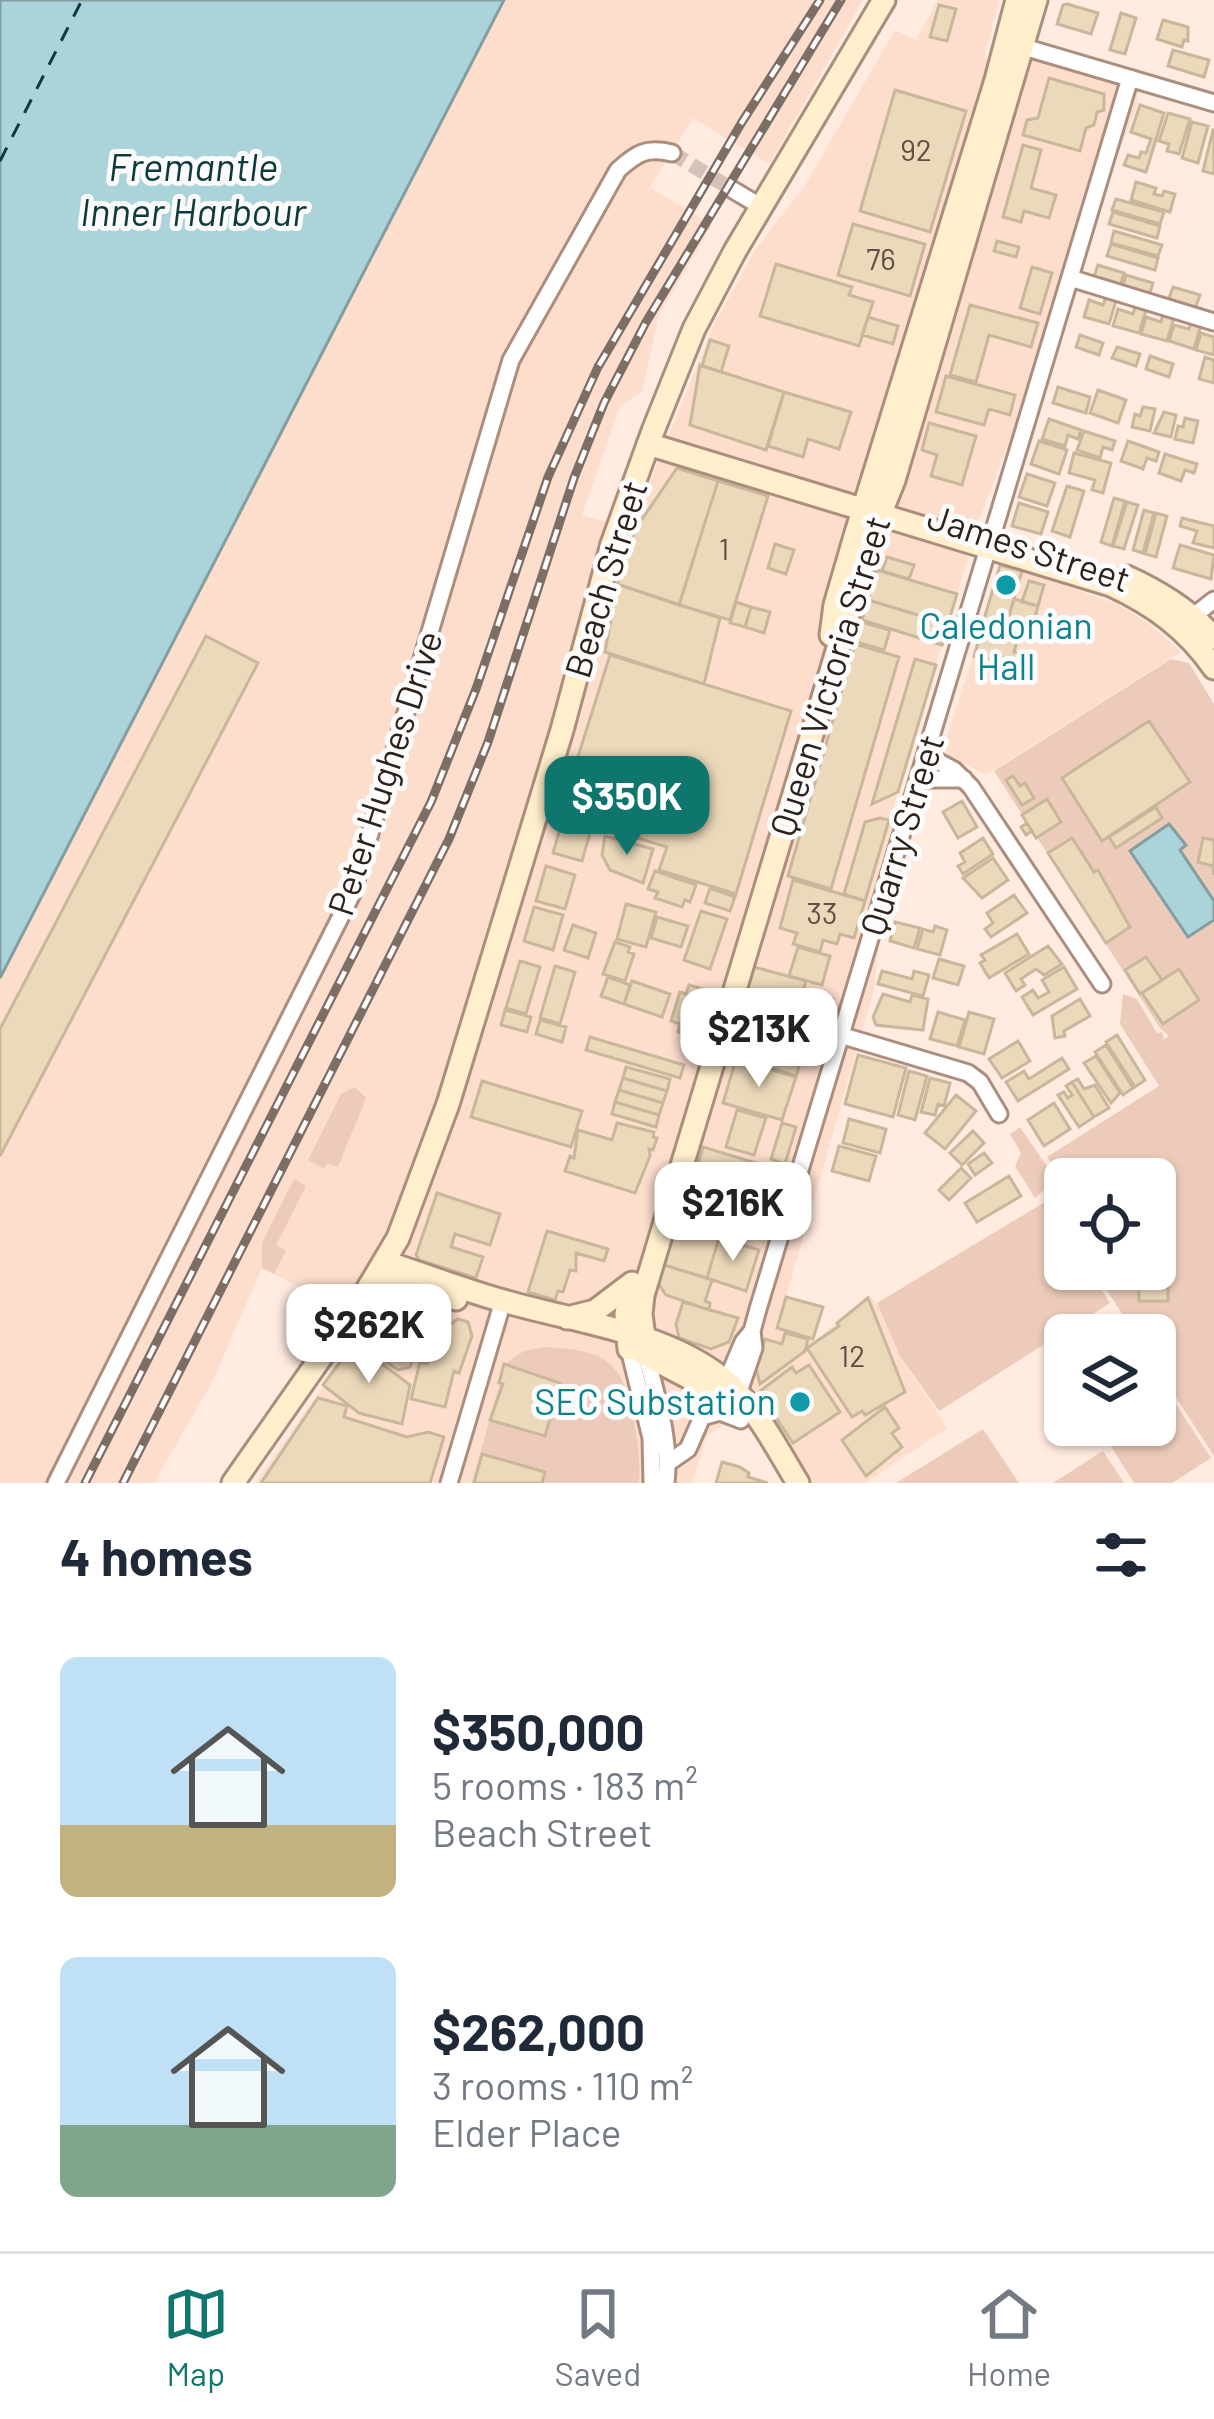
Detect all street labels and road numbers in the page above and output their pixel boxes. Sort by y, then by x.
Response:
street label: Beach Street [554,475,655,682]
street label: James Street [923,494,1136,600]
street label: Queen Victoria Street [759,510,898,841]
street label: Peter Hughes Drive [317,625,450,920]
street label: Quarry Street [850,729,951,940]

